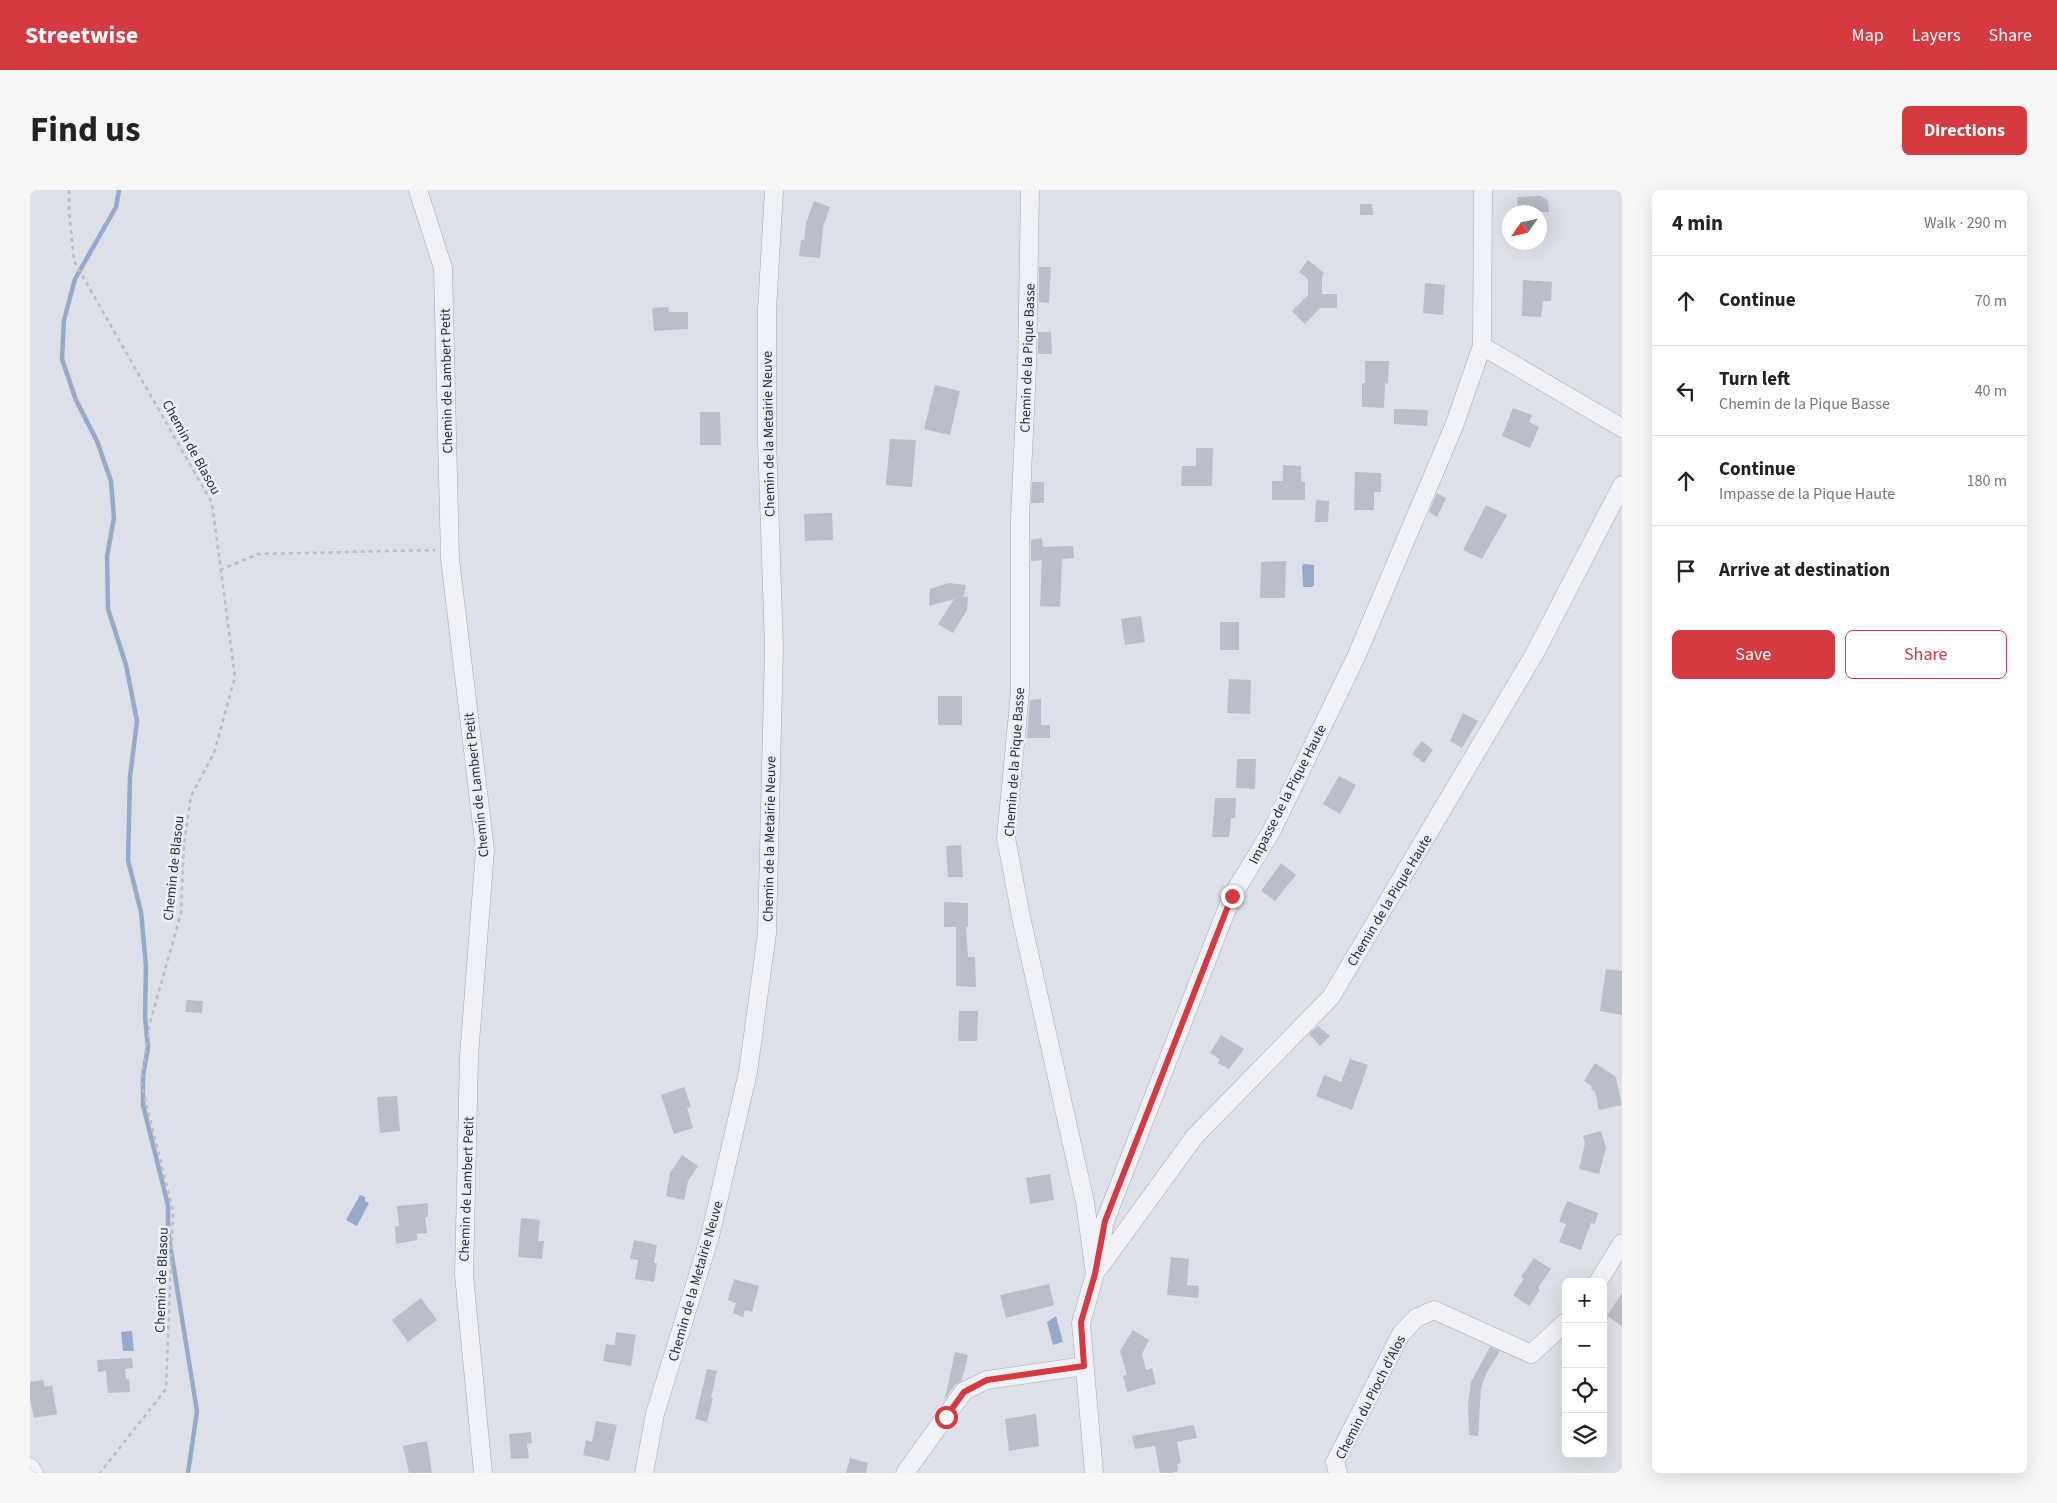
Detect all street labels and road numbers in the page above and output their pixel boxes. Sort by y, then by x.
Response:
street label: Chemin de la Pique Basse [1015,283,1041,433]
street label: Chemin de Lambert Petit [436,308,458,454]
street label: Chemin de la Metairie Neuve [758,351,780,517]
street label: Chemin de Blasou [157,396,225,498]
street label: Chemin de la Pique Basse [1000,687,1030,837]
street label: Chemin de Lambert Petit [459,711,495,858]
street label: Impasse de la Pique Haute [1244,721,1332,868]
street label: Chemin de la Metairie Neuve [759,756,781,922]
street label: Chemin de Blasou [159,815,189,922]
street label: Chemin de la Pique Haute [1342,831,1437,970]
street label: Chemin de Lambert Petit [454,1116,480,1262]
street label: Chemin de la Metairie Neuve [663,1199,728,1364]
street label: Chemin de Blasou [150,1227,174,1333]
street label: Chemin du Pioch d'Alos [1331,1332,1411,1463]

